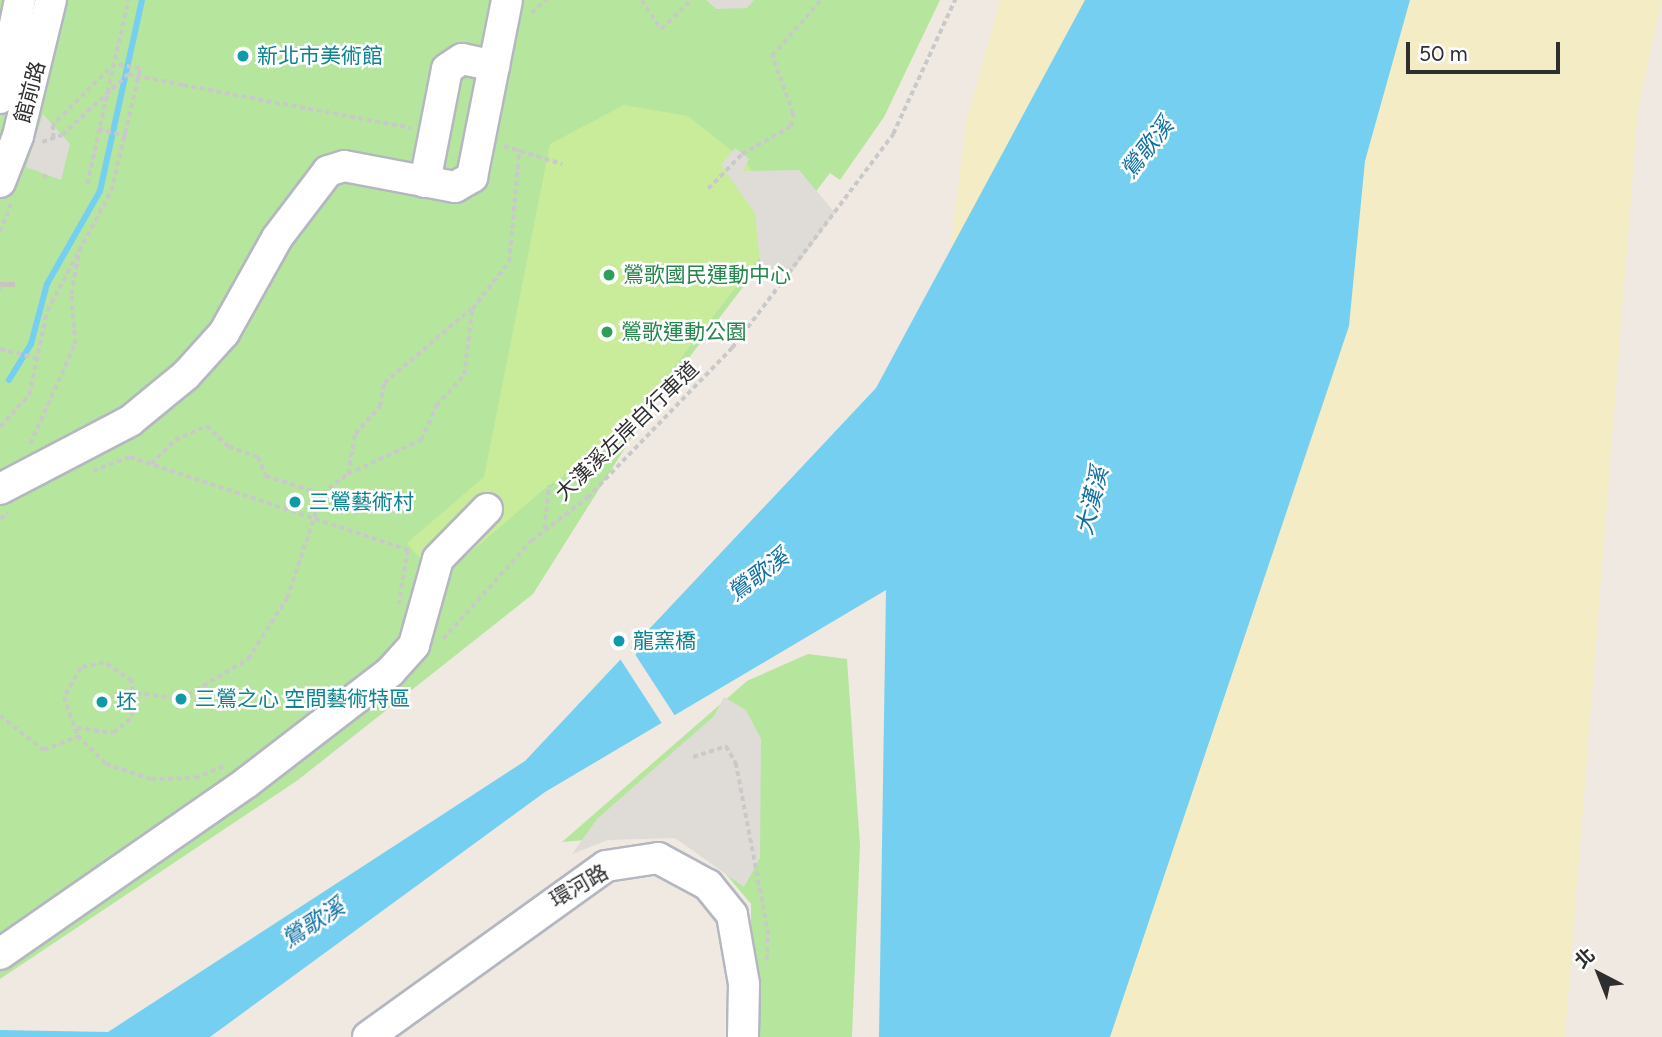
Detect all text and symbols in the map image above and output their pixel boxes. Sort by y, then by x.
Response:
scale bar [1410,28,1564,72]
text: 50 m [1419,41,1468,66]
place label: 新北市美術館 [257,43,383,69]
marker: 新北市美術館 [235,48,251,64]
street label: 館前路 [10,58,50,126]
water label: 鶯歌溪 [1115,112,1179,184]
place label: 鶯歌國民運動中心 [623,262,791,288]
marker: 鶯歌國民運動中心 [601,267,617,283]
place label: 鶯歌運動公園 [621,319,747,345]
marker: 鶯歌運動公園 [599,324,615,340]
street label: 大漢溪左岸自行車道 [550,356,704,506]
water label: 大漢溪 [1070,464,1114,538]
place label: 三鶯藝術村 [309,489,414,515]
marker: 三鶯藝術村 [287,494,303,510]
water label: 鶯歌溪 [722,543,794,607]
place label: 龍窯橋 [633,628,696,654]
marker: 龍窯橋 [611,633,627,649]
place label: 三鶯之心 空間藝術特區 [195,686,410,712]
place label: 坯 [116,689,137,715]
marker: 三鶯之心 空間藝術特區 [173,691,189,707]
marker: 坯 [94,694,110,710]
street label: 環河路 [545,859,613,913]
water label: 鶯歌溪 [277,893,349,953]
north arrow [1564,939,1634,1009]
text: 北 [1570,943,1599,973]

